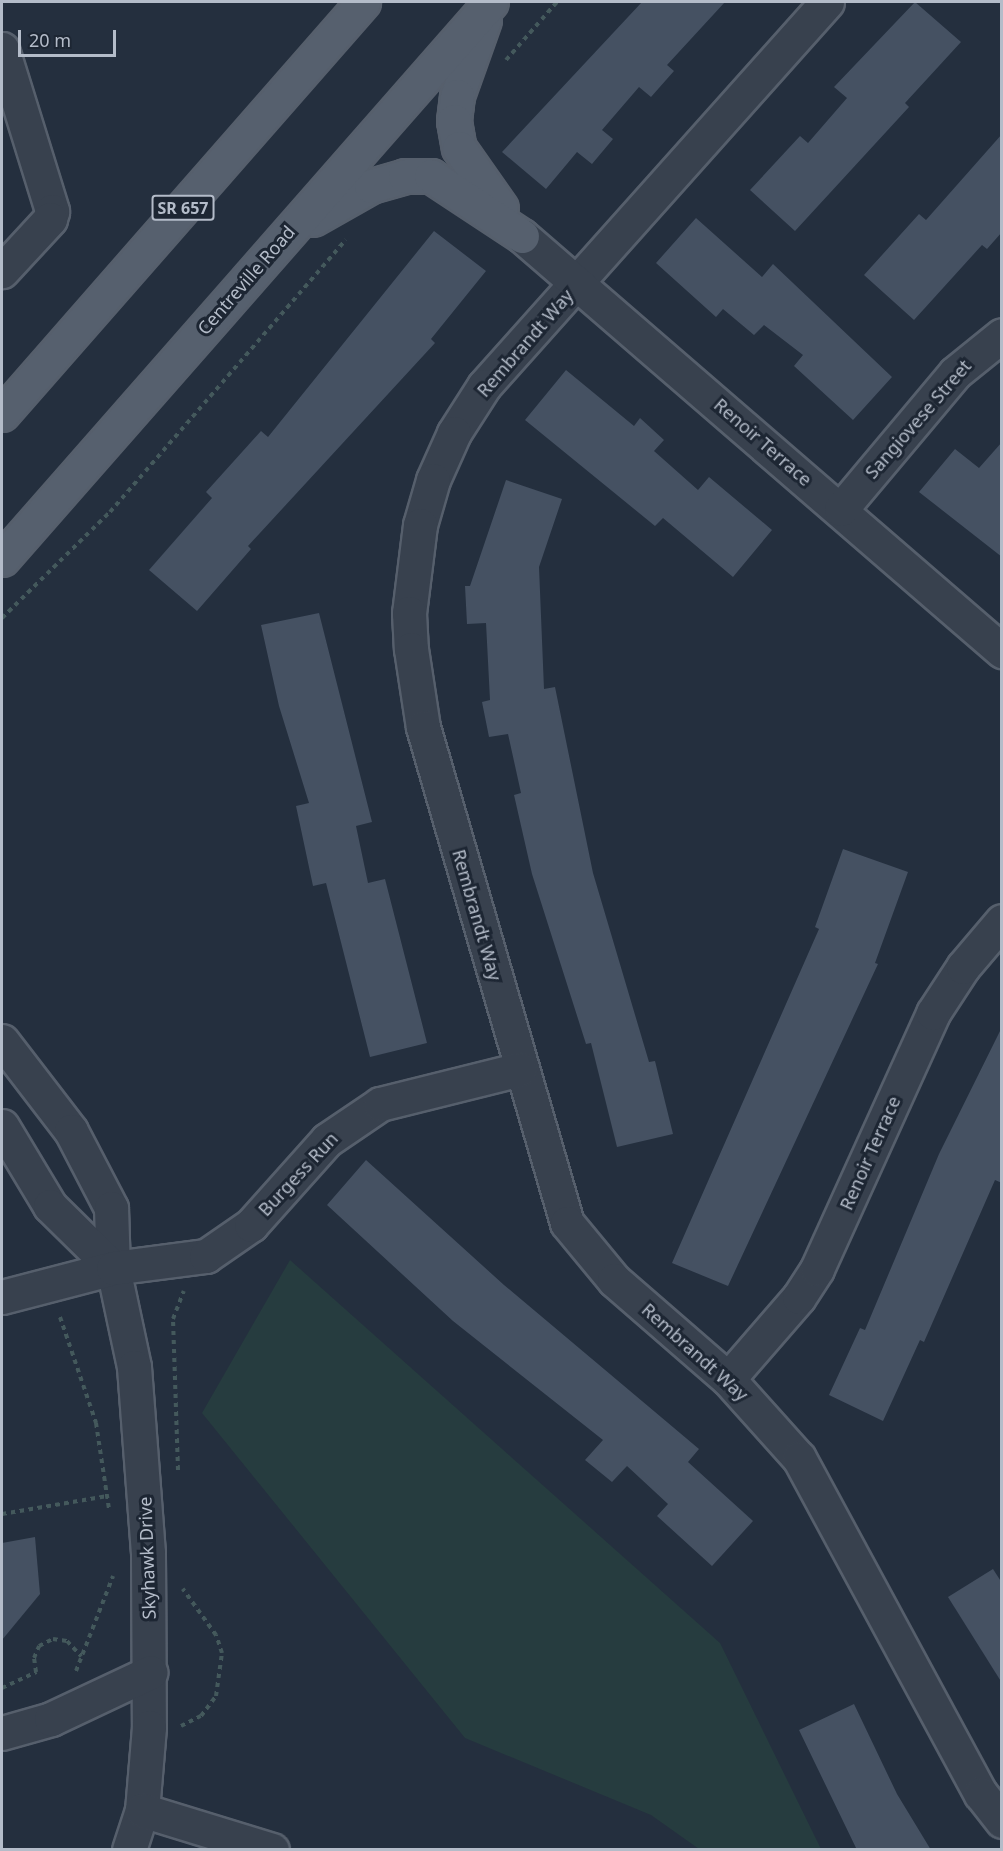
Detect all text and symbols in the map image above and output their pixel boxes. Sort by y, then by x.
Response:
scale bar [21,18,118,56]
text: 20 m [29,28,71,52]
road number: SR 657 [152,195,214,221]
street label: Centreville Road [193,221,299,339]
street label: Rembrandt Way [472,285,578,401]
street label: Sangiovese Street [861,355,975,483]
street label: Renoir Terrace [710,394,816,490]
street label: Rembrandt Way [448,847,506,983]
street label: Renoir Terrace [835,1093,905,1213]
street label: Burgess Run [254,1128,342,1220]
street label: Rembrandt Way [637,1299,753,1405]
street label: Skyhawk Drive [134,1496,160,1620]

